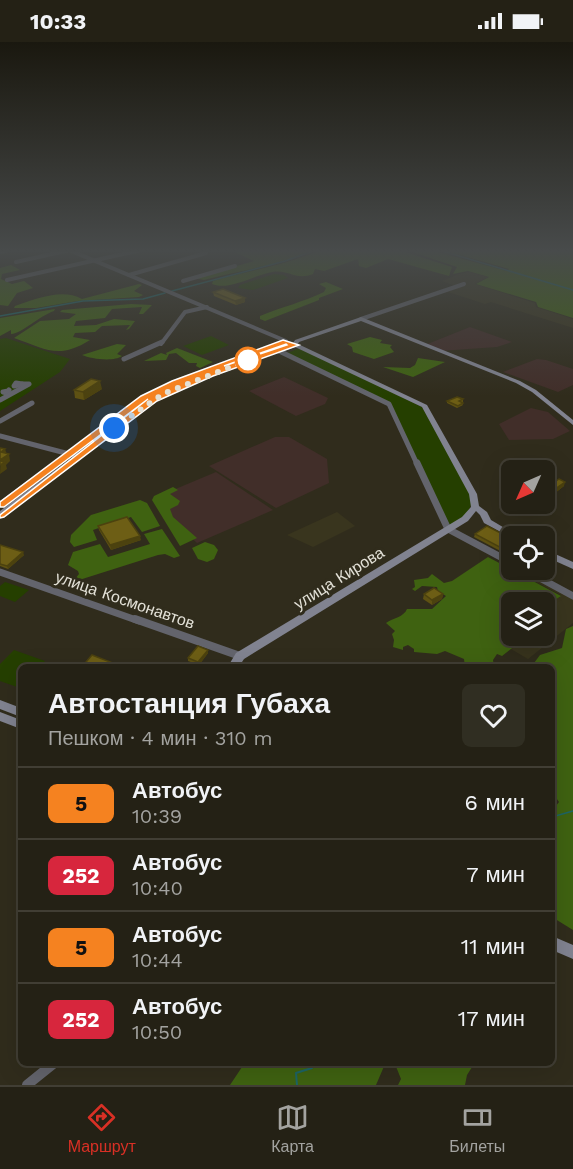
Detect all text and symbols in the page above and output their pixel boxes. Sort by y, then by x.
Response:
text: 10:33 [30,9,86,34]
unlabelled marker [235,347,261,373]
your location [99,413,129,443]
north arrow [501,460,555,514]
map controls [501,460,555,646]
button: locate [501,526,555,580]
street label: улица Кирова [290,543,388,613]
street label: улица Космонавтов [53,567,197,633]
button: layers [501,592,555,646]
button: heart [462,684,525,747]
text: Автостанция Губаха [48,687,330,720]
text: Пешком · 4 мин · 310 m [48,726,273,750]
text: Автобус [132,778,222,803]
text: 6 мин [465,790,525,815]
text: 5 [75,791,87,816]
text: 10:39 [132,804,182,828]
text: Автобус [132,850,222,875]
text: 7 мин [466,862,525,887]
text: 252 [62,863,100,888]
text: 10:40 [132,876,183,900]
text: Автобус [132,922,222,947]
text: 11 мин [461,934,525,959]
text: 5 [75,935,87,960]
text: 10:44 [132,948,183,972]
text: Автобус [132,994,222,1019]
text: 17 мин [458,1006,525,1031]
text: 252 [62,1007,100,1032]
text: 10:50 [132,1020,182,1044]
tab: Маршрут [68,1101,136,1156]
tab: Карта [271,1101,314,1156]
tab: Билеты [449,1101,505,1156]

